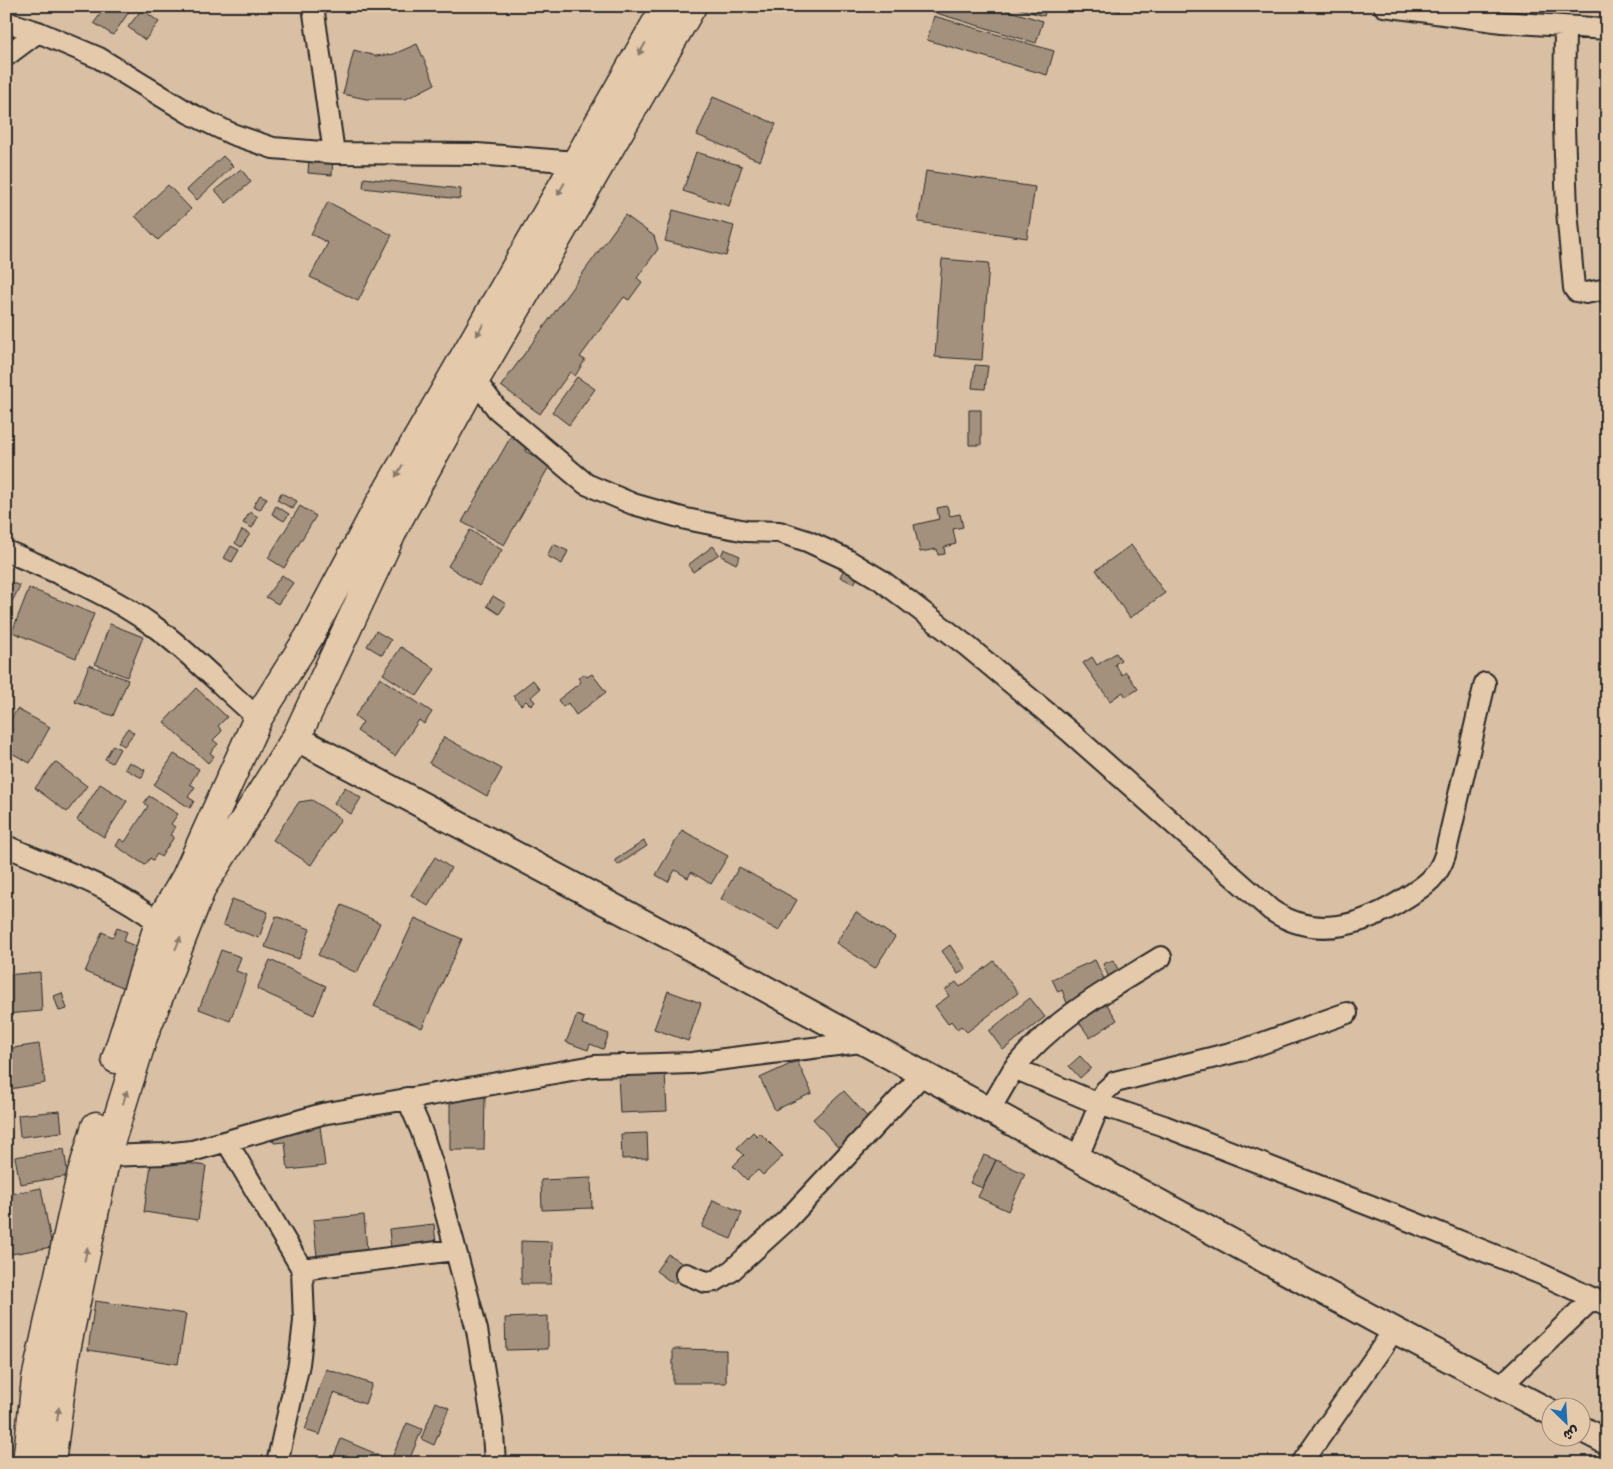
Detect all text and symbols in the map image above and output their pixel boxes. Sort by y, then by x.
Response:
one-way arrow [638,42,647,55]
one-way arrow [556,183,565,196]
one-way arrow [476,323,484,338]
one-way arrow [395,464,403,479]
one-way arrow [175,936,182,951]
one-way arrow [121,1089,129,1104]
one-way arrow [82,1247,90,1262]
north arrow [1540,1396,1590,1446]
one-way arrow [54,1406,62,1422]
text: ش [1561,1422,1582,1444]

